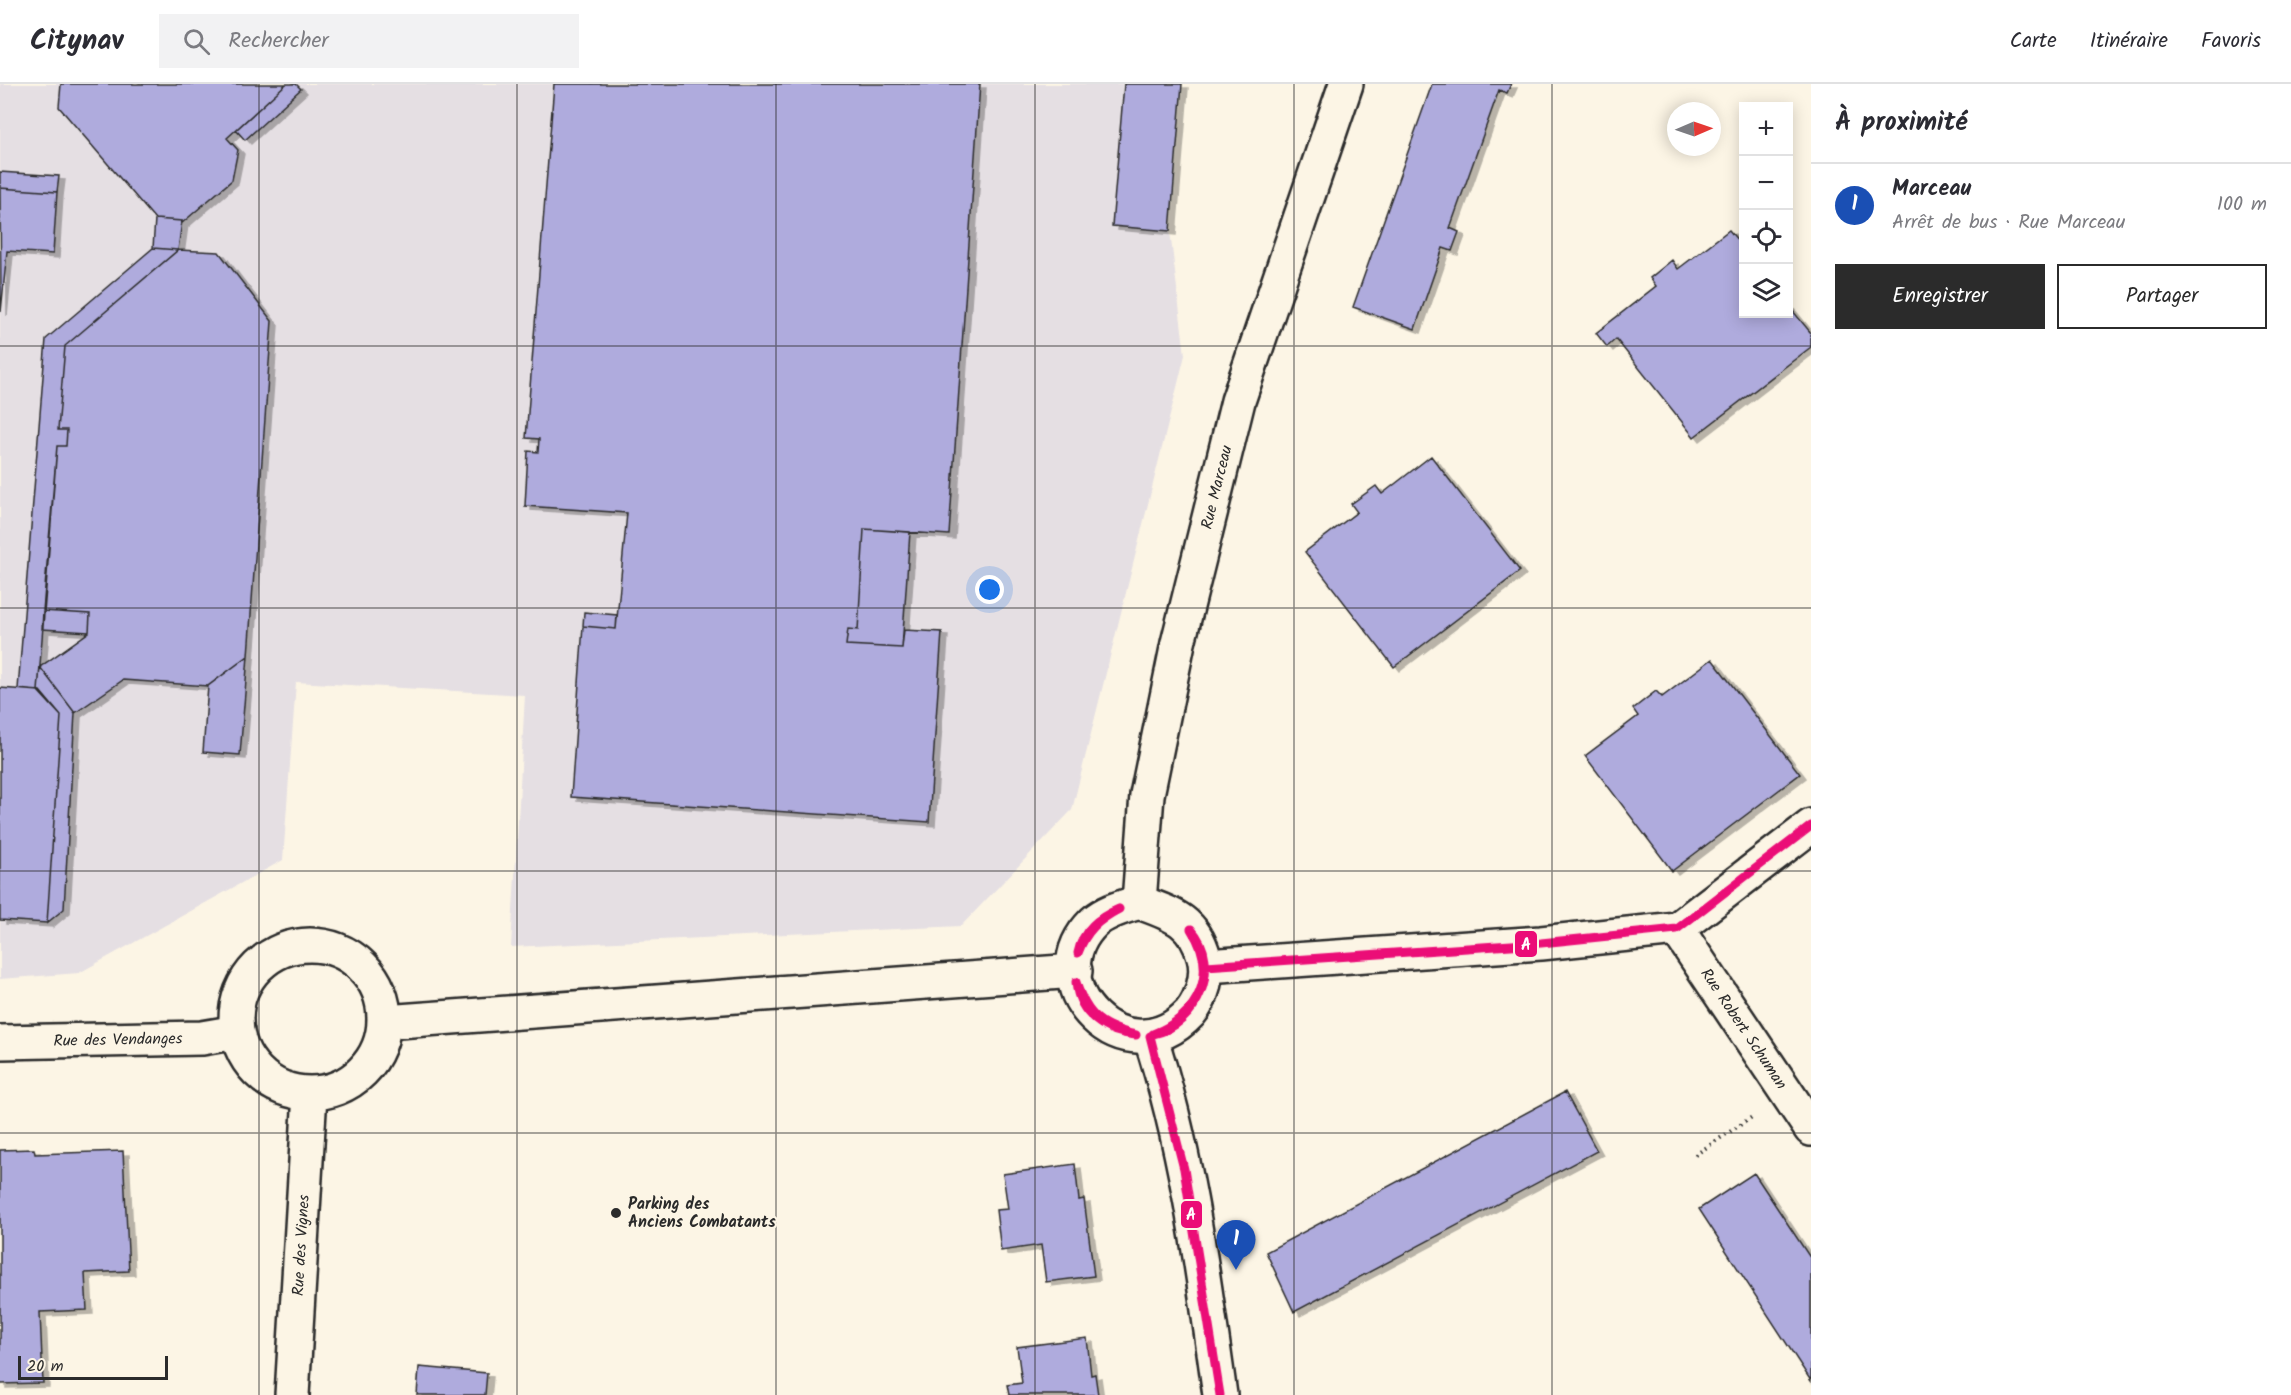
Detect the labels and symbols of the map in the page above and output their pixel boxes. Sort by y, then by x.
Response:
north arrow [1667,102,1721,156]
street label: Rue Marceau [1194,442,1239,532]
your location [975,575,1004,604]
line badge: A [1514,930,1538,958]
text: A [1521,933,1531,958]
street label: Rue Robert Schuman [1694,963,1794,1094]
street label: Rue des Vendanges [53,1026,183,1053]
place label: Parking des Anciens Combatants [628,1192,776,1235]
street label: Rue des Vignes [285,1194,316,1297]
line badge: A [1180,1200,1203,1229]
text: A [1186,1203,1196,1228]
marker: Parking des Anciens Combatants [609,1206,623,1220]
pin: 1 [1216,1220,1256,1270]
scale bar [18,1353,168,1380]

